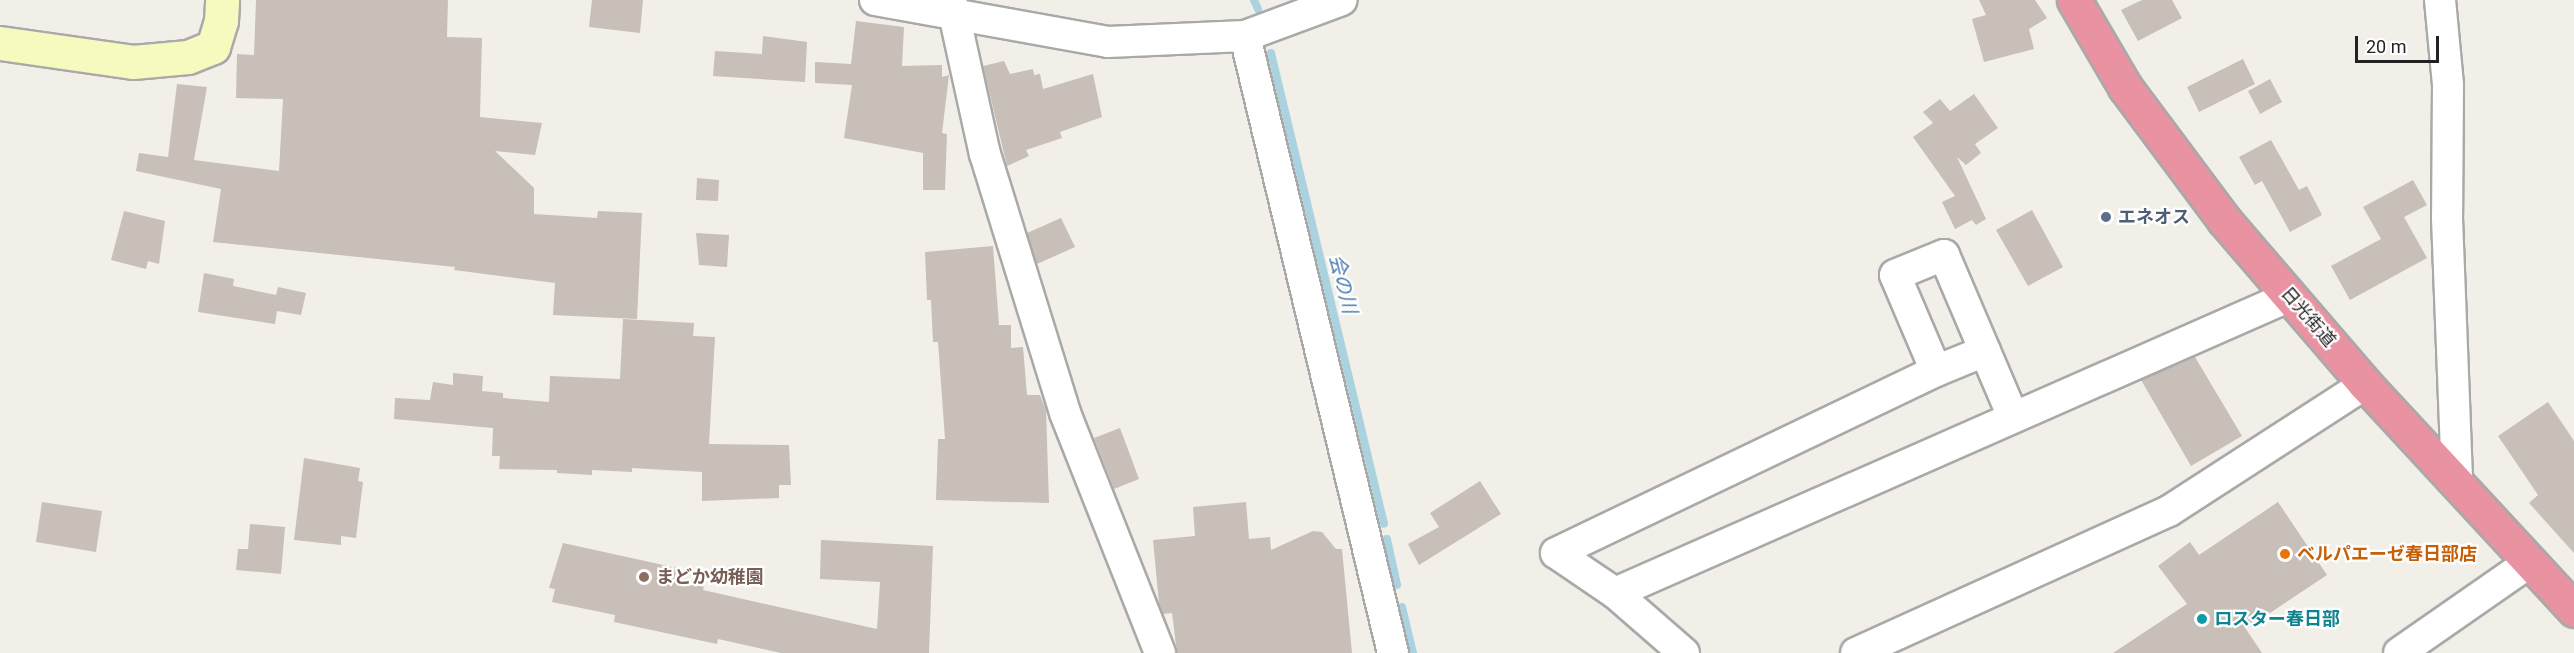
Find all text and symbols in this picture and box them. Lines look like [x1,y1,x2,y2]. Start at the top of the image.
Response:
scale bar [2358,24,2442,62]
text: 20 m [2366,36,2406,57]
place label: エネオス [2118,206,2190,228]
marker: エネオス [2099,210,2113,224]
water label: 会の川 [1324,252,1362,316]
street label: 日光街道 [2276,283,2340,351]
place label: ベルパエーゼ春日部店 [2297,543,2477,565]
marker: ベルパエーゼ春日部店 [2278,547,2292,561]
place label: まどか幼稚園 [656,566,764,588]
marker: まどか幼稚園 [637,570,651,584]
place label: ロスター春日部 [2214,608,2340,630]
marker: ロスター春日部 [2195,612,2209,626]

